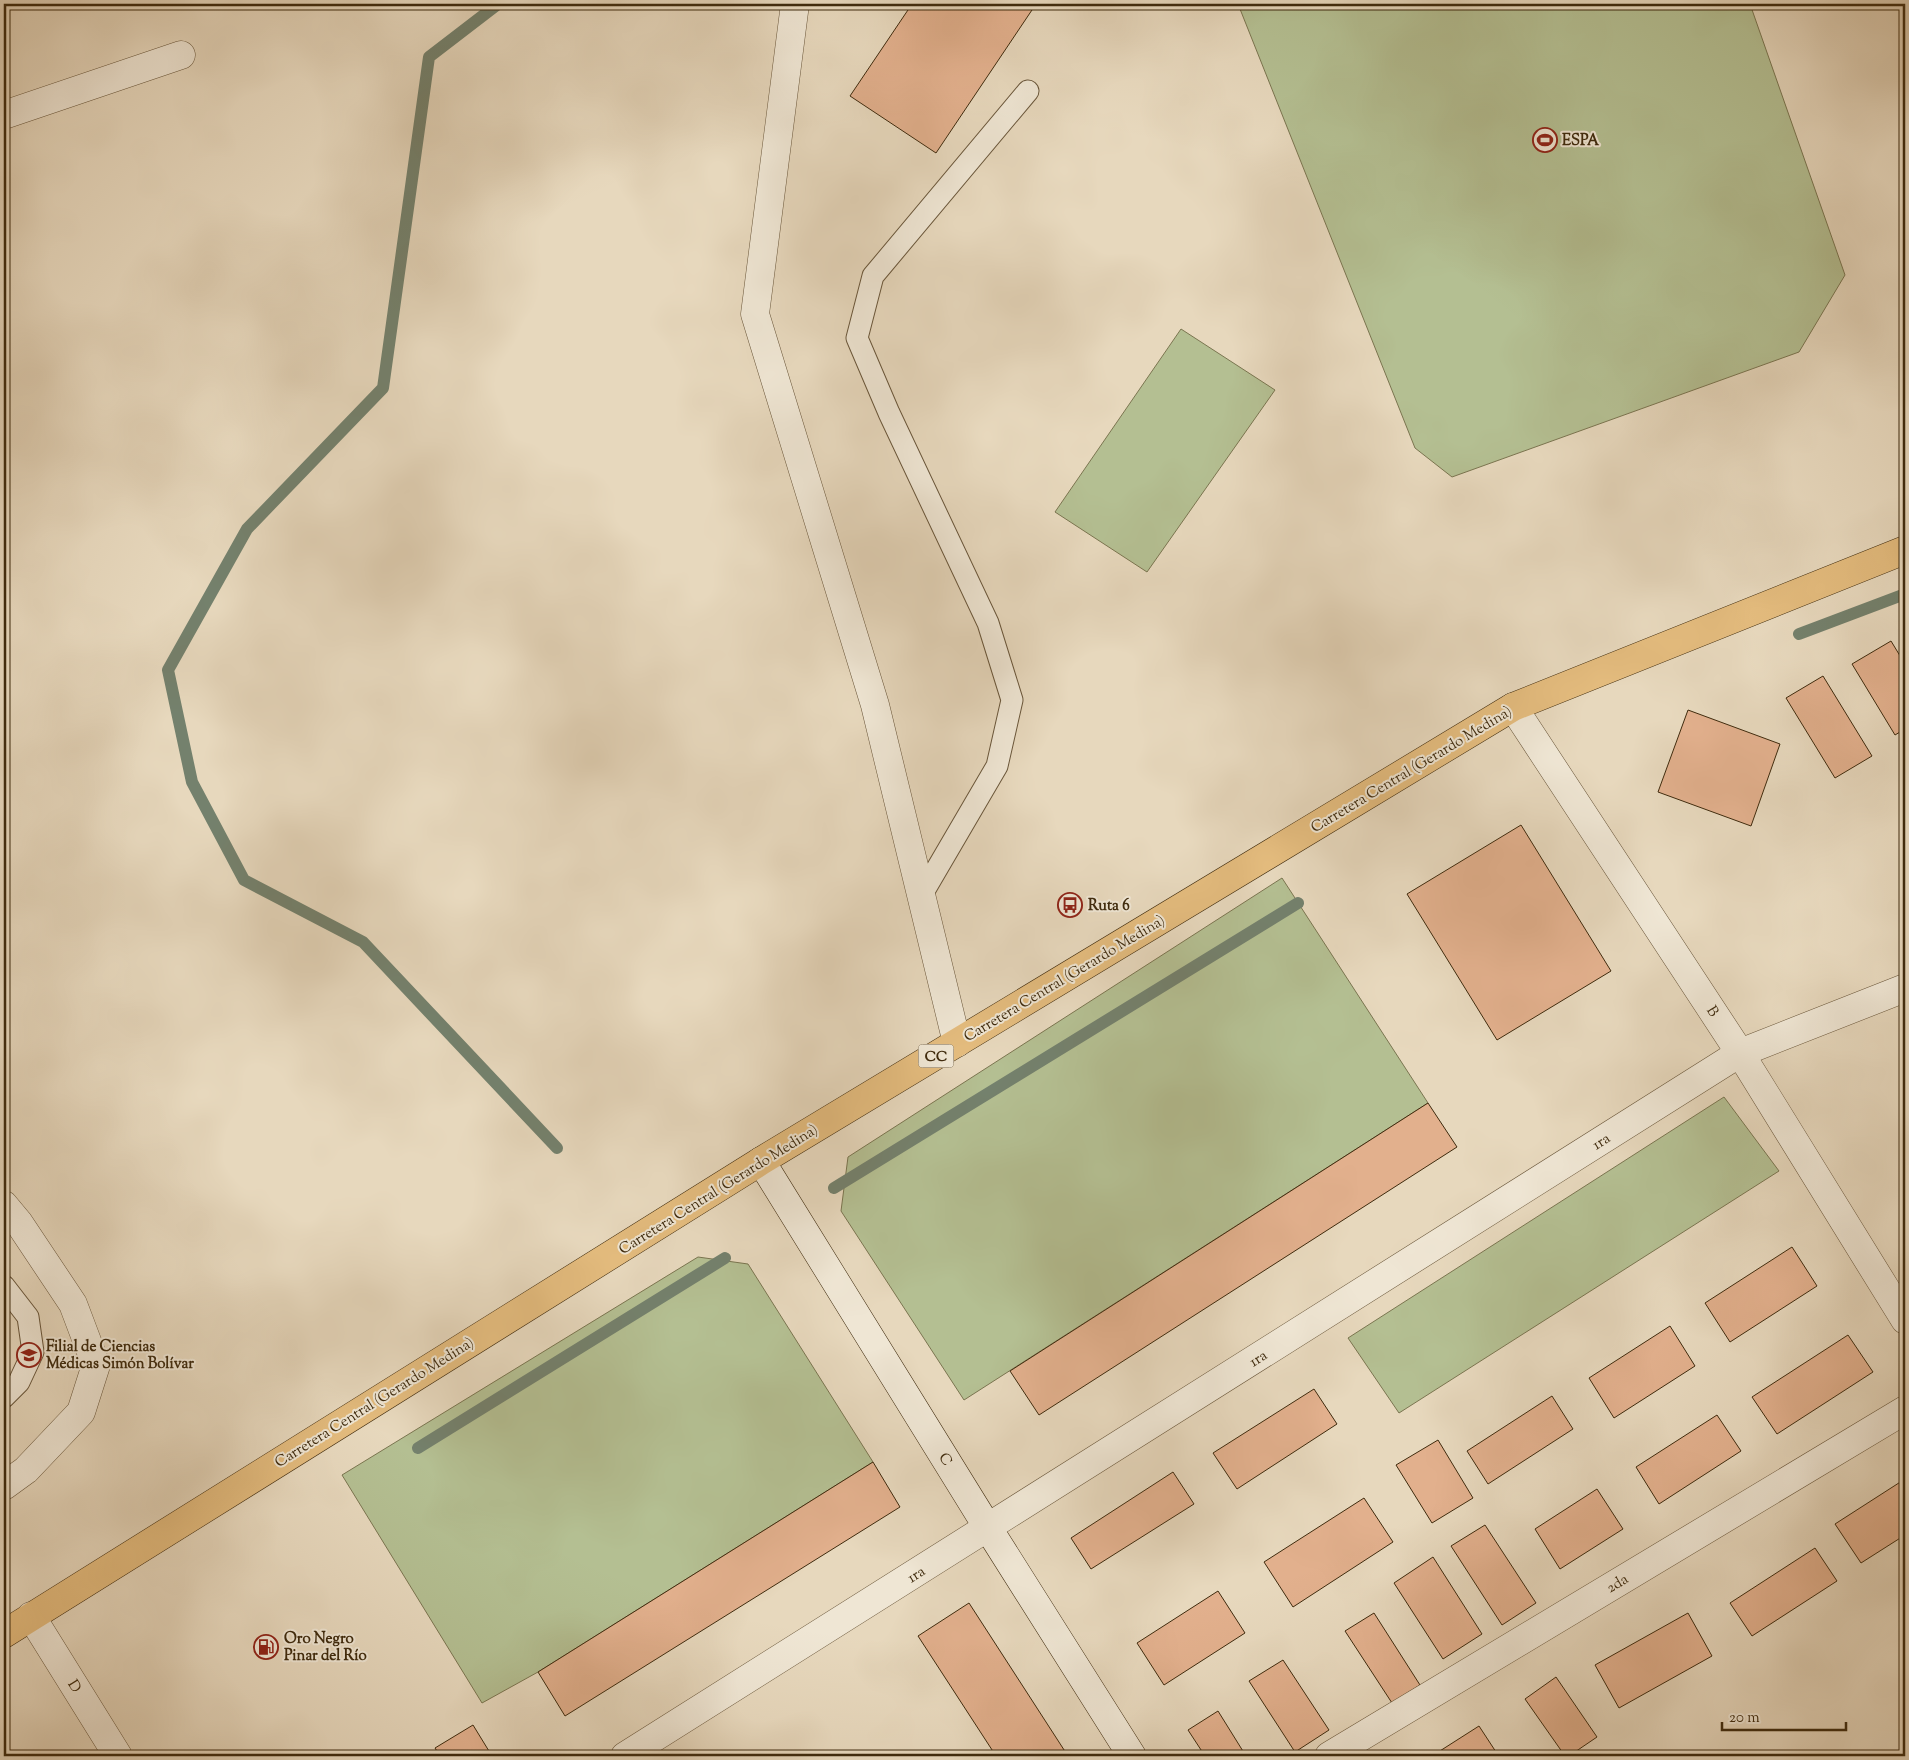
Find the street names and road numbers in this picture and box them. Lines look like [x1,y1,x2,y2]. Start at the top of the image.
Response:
street label: Carretera Central (Gerardo Medina) [1307,702,1516,839]
street label: Carretera Central (Gerardo Medina) [960,911,1169,1048]
street label: B [1700,1002,1723,1022]
road number: CC [918,1044,954,1068]
street label: Carretera Central (Gerardo Medina) [615,1120,822,1260]
street label: 1ra [1589,1129,1615,1156]
street label: Carretera Central (Gerardo Medina) [271,1333,478,1473]
street label: 1ra [1246,1346,1272,1373]
street label: C [933,1449,957,1470]
street label: 1ra [904,1562,930,1589]
street label: 2da [1603,1569,1633,1599]
street label: D [62,1676,86,1697]

